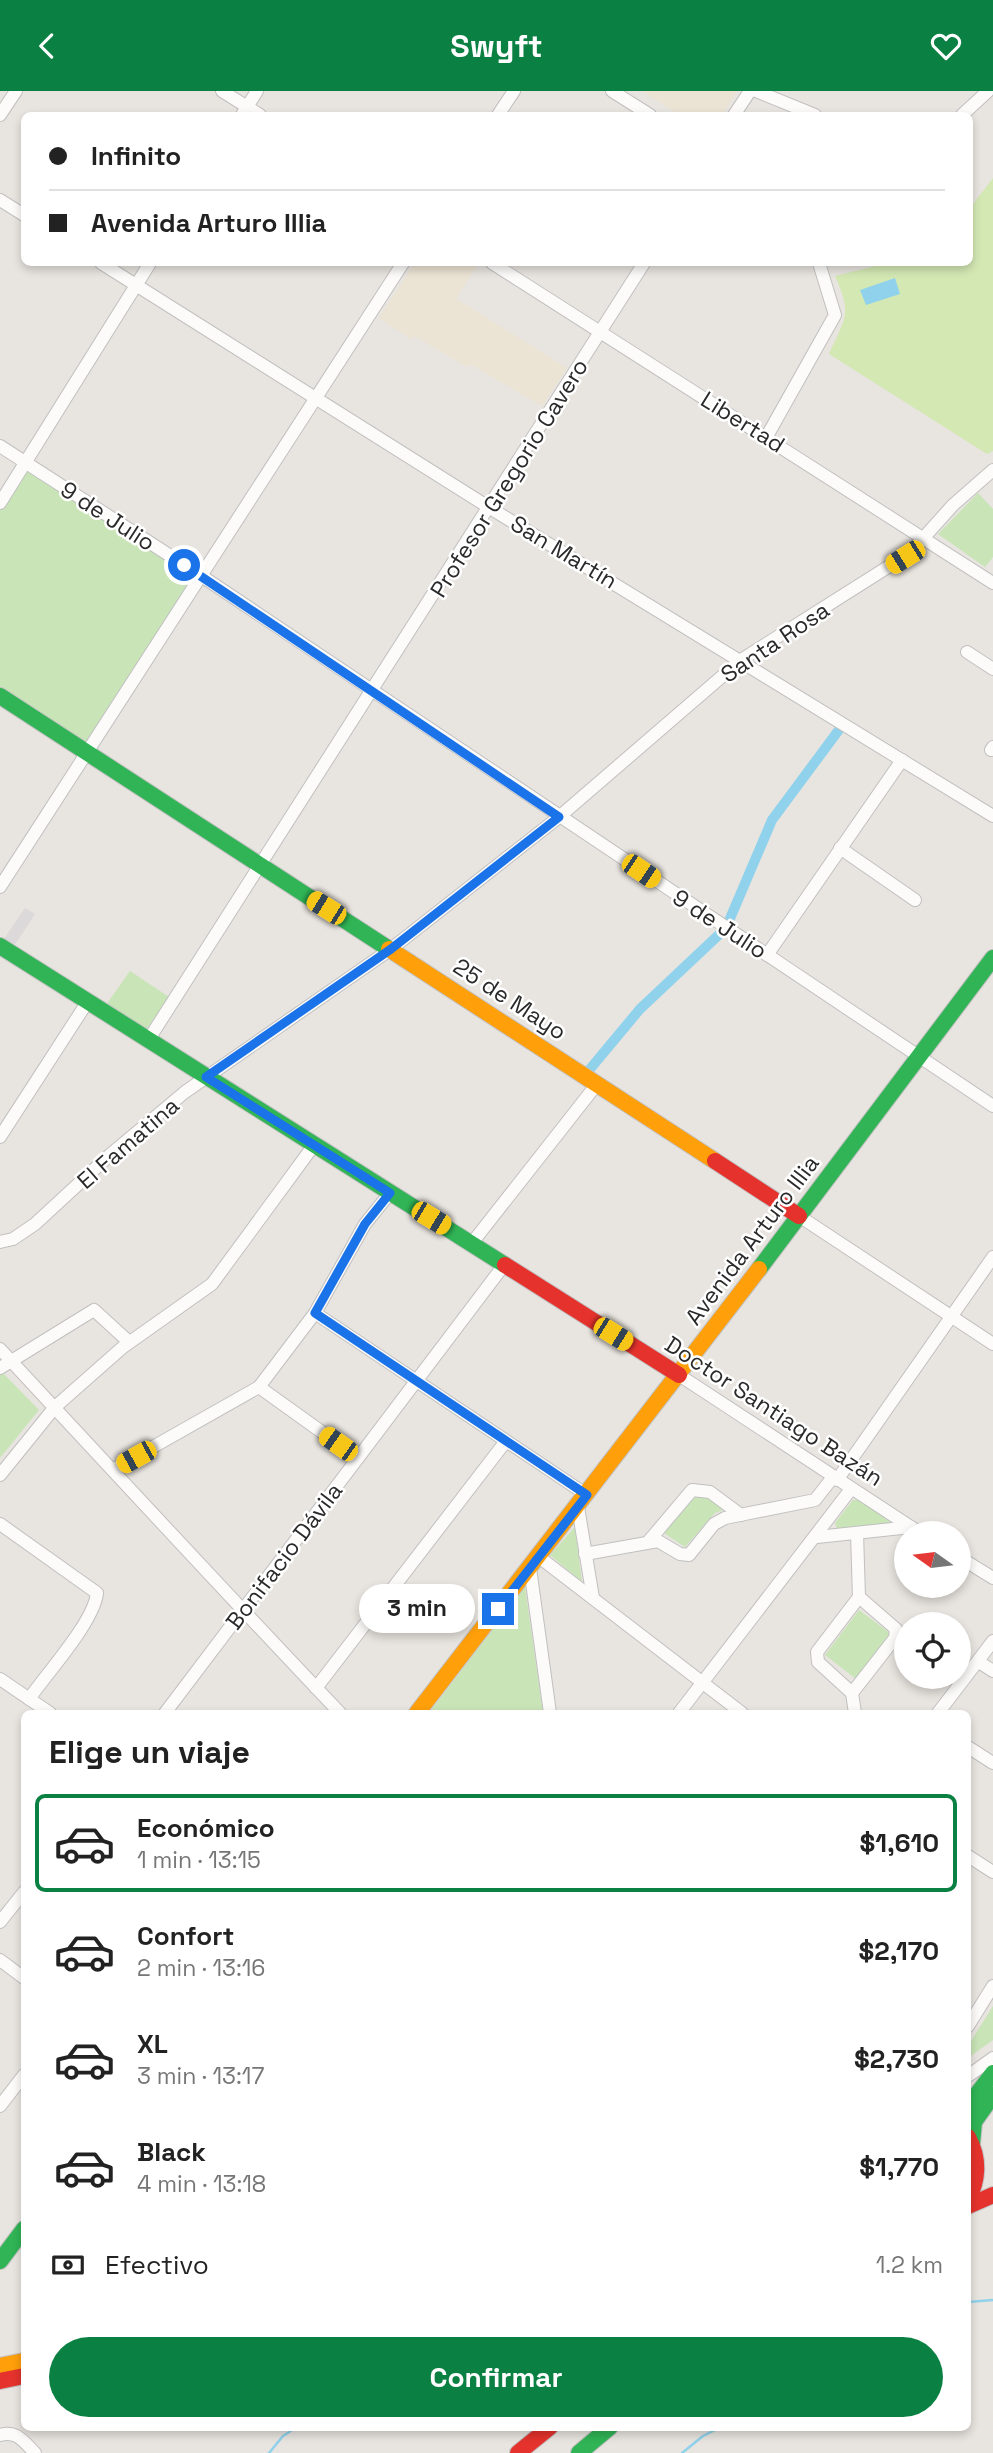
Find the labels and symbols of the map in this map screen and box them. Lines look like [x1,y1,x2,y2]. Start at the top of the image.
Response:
street label: Profesor Gregorio Cavero [423,353,595,603]
street label: Libertad [695,384,791,460]
street label: 9 de Julio [55,474,161,558]
street label: San Martín [505,508,623,596]
car [882,537,929,577]
route start [168,549,200,581]
street label: Santa Rosa [715,595,835,689]
car [618,851,665,891]
street label: 9 de Julio [667,882,773,966]
car [303,888,350,928]
street label: 25 de Mayo [448,951,572,1047]
street label: El Famatina [71,1090,185,1196]
street label: Avenida Arturo Illia [678,1149,826,1331]
car [408,1198,455,1238]
car [590,1314,637,1354]
street label: Doctor Santiago Bazán [659,1329,889,1493]
car [315,1423,362,1465]
car [113,1438,160,1476]
street label: Bonifacio Dávila [219,1477,349,1635]
north arrow [894,1521,971,1598]
callout: 3 min [358,1585,474,1633]
route end [482,1593,514,1625]

